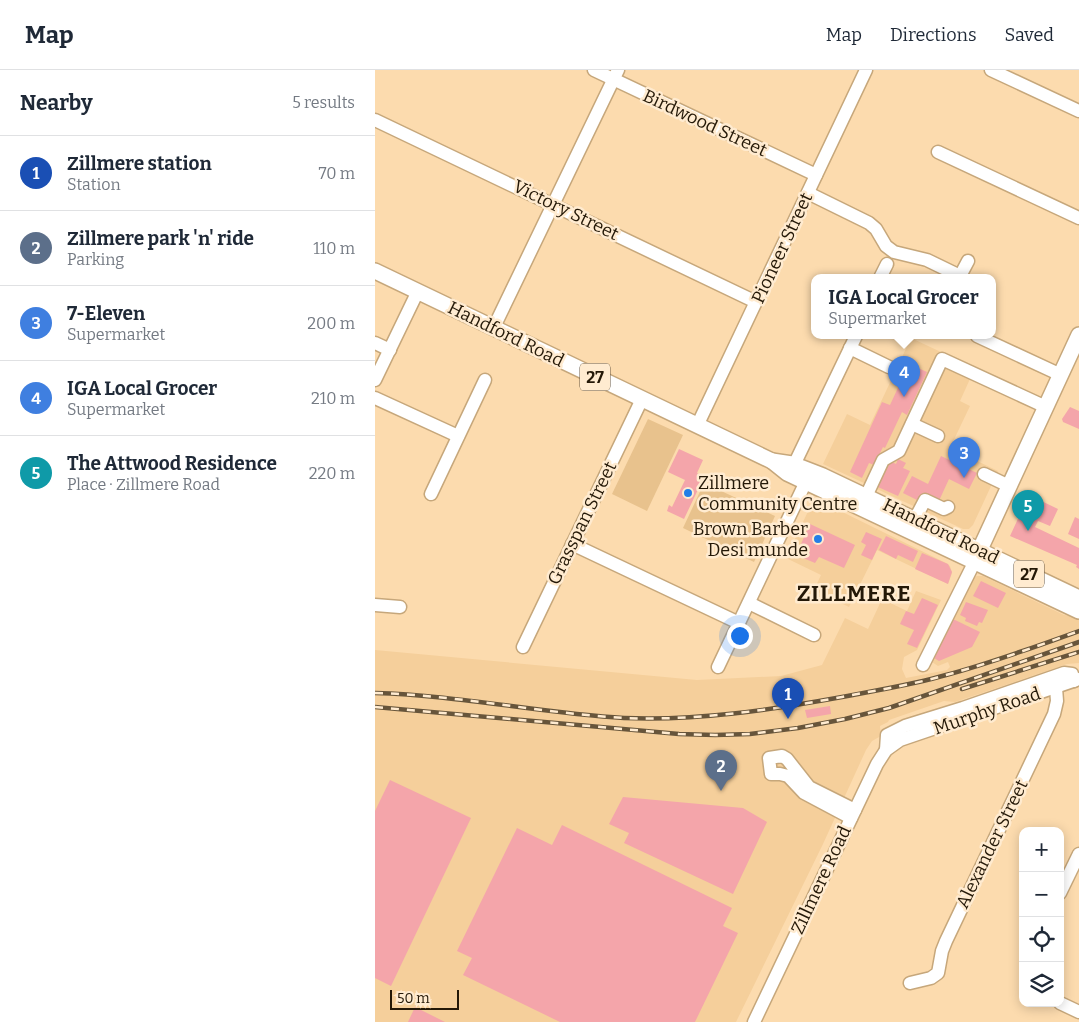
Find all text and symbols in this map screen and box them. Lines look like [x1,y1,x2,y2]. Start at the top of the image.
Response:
text: Map [25,21,74,49]
text: Map [826,24,862,46]
text: Directions [890,24,977,46]
text: Saved [1005,24,1054,46]
street label: Birdwood Street [639,85,771,162]
text: Nearby [20,90,93,116]
text: 5 results [292,93,355,112]
text: Zillmere station [67,152,212,175]
text: 1 [33,164,39,183]
text: 70 m [319,164,355,183]
text: Station [67,175,121,194]
street label: Victory Street [510,175,623,245]
street label: Pioneer Street [747,189,817,307]
text: Zillmere park 'n' ride [67,227,254,250]
text: 2 [31,239,41,258]
text: 110 m [313,239,355,258]
text: Parking [67,250,124,269]
popup [811,274,996,339]
text: IGA Local Grocer [828,286,979,309]
street label: Handford Road [444,296,568,372]
text: 7-Eleven [67,302,145,325]
text: Supermarket [828,309,927,328]
text: 3 [31,314,41,333]
text: 200 m [307,314,355,333]
text: Supermarket [67,325,165,344]
pin: 4 [888,356,920,397]
road number: 27 [580,364,610,390]
text: IGA Local Grocer [67,377,217,400]
text: 4 [31,389,41,408]
text: 210 m [311,389,355,408]
text: Supermarket [67,400,165,419]
pin: 3 [948,437,980,478]
text: The Attwood Residence [67,452,277,475]
street label: Grasspan Street [543,457,621,588]
text: 5 [32,464,40,483]
text: 220 m [309,464,355,483]
place label: Zillmere Community Centre [698,472,857,515]
text: Place · Zillmere Road [67,475,220,494]
marker: Zillmere Community Centre [682,487,694,499]
pin: 5 [1012,490,1044,531]
street label: Handford Road [879,493,1003,569]
place label: Brown Barber Desi munde [693,518,808,561]
marker: Brown Barber Desi munde [812,533,824,545]
road number: 27 [1014,560,1044,588]
district label: ZILLMERE [797,580,911,607]
your location [727,623,753,649]
pin: 1 [772,678,804,719]
street label: Murphy Road [931,682,1044,740]
pin: 2 [705,750,737,791]
street label: Alexander Street [951,776,1033,912]
street label: Zillmere Road [786,822,856,938]
map controls [1019,827,1064,1007]
button: + [1019,827,1064,872]
button: − [1019,872,1064,917]
button: locate [1019,917,1064,962]
button: layers [1019,962,1064,1007]
scale bar [390,987,459,1010]
text: 50 m [397,990,430,1007]

